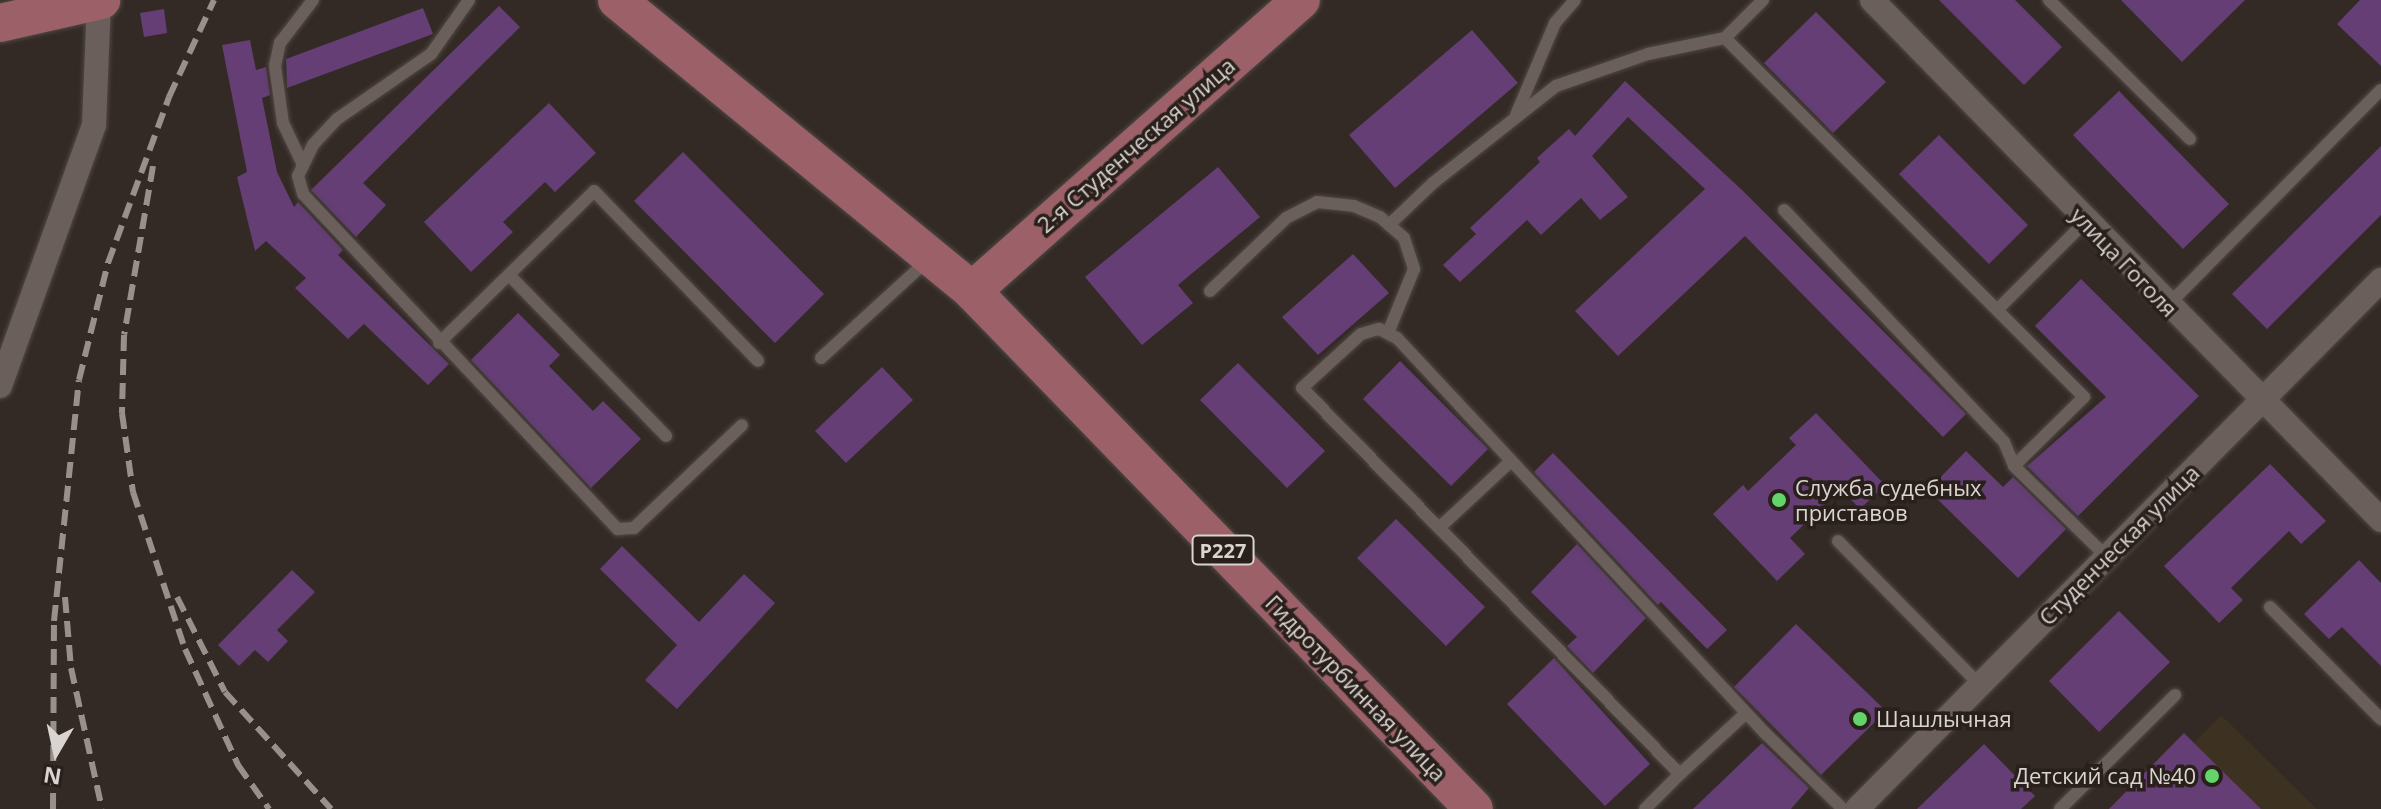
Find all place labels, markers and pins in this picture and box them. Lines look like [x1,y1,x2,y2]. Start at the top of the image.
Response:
place label: Служба судебных приставов [1795,474,1982,526]
marker: Служба судебных приставов [1770,491,1788,509]
place label: Шашлычная [1876,706,2012,732]
marker: Шашлычная [1851,710,1869,728]
place label: Детский сад №40 [2014,763,2196,789]
marker: Детский сад №40 [2203,767,2221,785]

